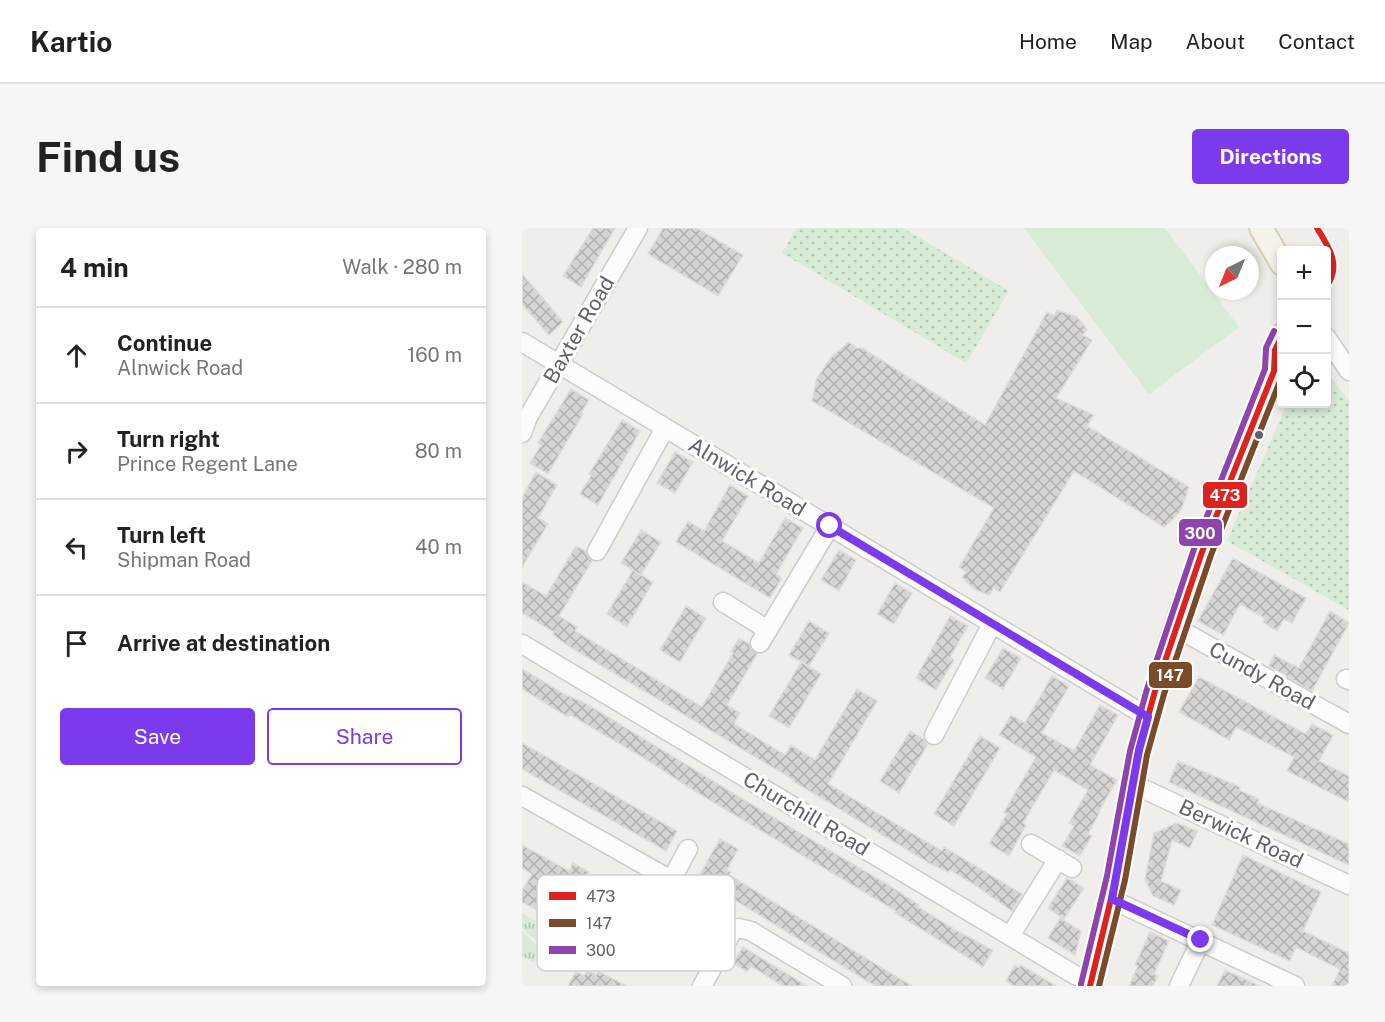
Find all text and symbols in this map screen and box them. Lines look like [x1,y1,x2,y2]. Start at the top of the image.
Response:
text: Kartio [30,25,112,58]
text: Home [1019,29,1077,54]
text: Map [1110,29,1153,54]
text: About [1186,29,1245,54]
text: Contact [1278,29,1355,54]
button: Directions [1192,129,1349,184]
text: Find us [36,132,180,181]
north arrow [1205,246,1259,300]
map controls [1277,246,1331,408]
button: + [1277,246,1331,300]
text: 4 min [60,252,129,283]
text: Walk · 280 m [342,255,462,279]
street label: Baxter Road [538,272,619,388]
button: − [1277,300,1331,354]
text: Continue [117,330,212,356]
icon: ahead [60,339,93,372]
text: 160 m [407,343,462,367]
button: locate [1277,354,1331,408]
text: Alnwick Road [117,356,243,380]
text: Turn right [117,426,220,452]
unlabelled marker [1253,429,1265,441]
street label: Alnwick Road [684,432,810,521]
icon: right [60,435,93,468]
text: 80 m [415,439,462,463]
text: Prince Regent Lane [117,452,298,476]
line badge: 473 [1202,481,1248,509]
text: 473 [1209,486,1241,505]
route start [816,512,842,538]
line badge: 300 [1178,518,1223,547]
text: Turn left [117,522,206,548]
text: 300 [1184,524,1216,543]
icon: left [60,531,93,564]
text: 40 m [415,535,462,559]
text: Shipman Road [117,548,251,572]
icon: arrive [60,627,93,660]
text: Arrive at destination [117,630,330,656]
street label: Cundy Road [1205,636,1320,715]
line badge: 147 [1148,661,1193,689]
text: 147 [1156,666,1184,685]
button: Save [60,708,255,765]
button: Share [267,708,462,765]
street label: Churchill Road [739,766,874,861]
street label: Berwick Road [1175,794,1307,873]
legend [537,875,735,971]
text: 473 [586,887,615,906]
text: 147 [586,914,612,933]
route end [1187,926,1213,952]
text: 300 [586,941,616,960]

